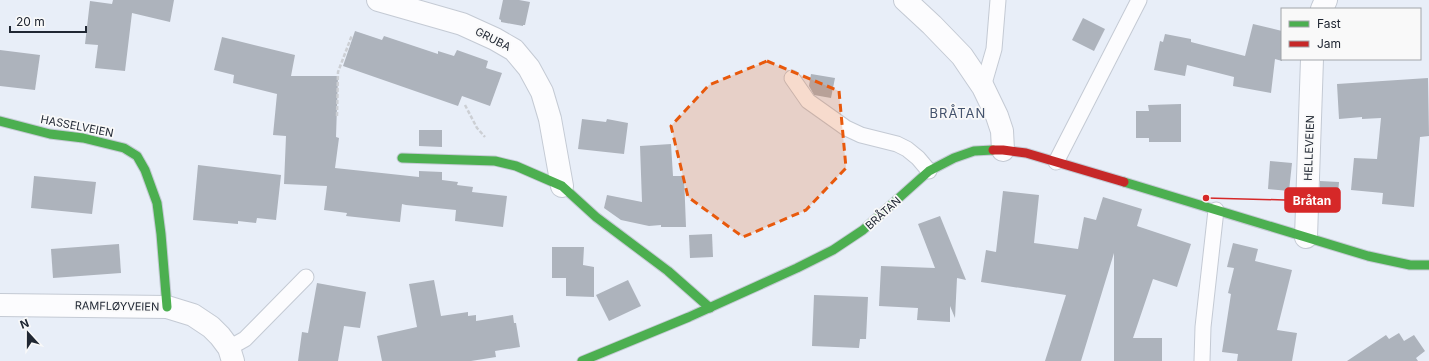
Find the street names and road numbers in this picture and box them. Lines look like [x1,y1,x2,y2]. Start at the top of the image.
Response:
street label: GRUBA [473,24,514,54]
street label: HASSELVEIEN [39,112,115,140]
street label: HELLEVEIEN [1301,115,1317,181]
street label: BRÅTAN [862,193,904,233]
street label: RAMFLØYVEIEN [75,298,159,314]

